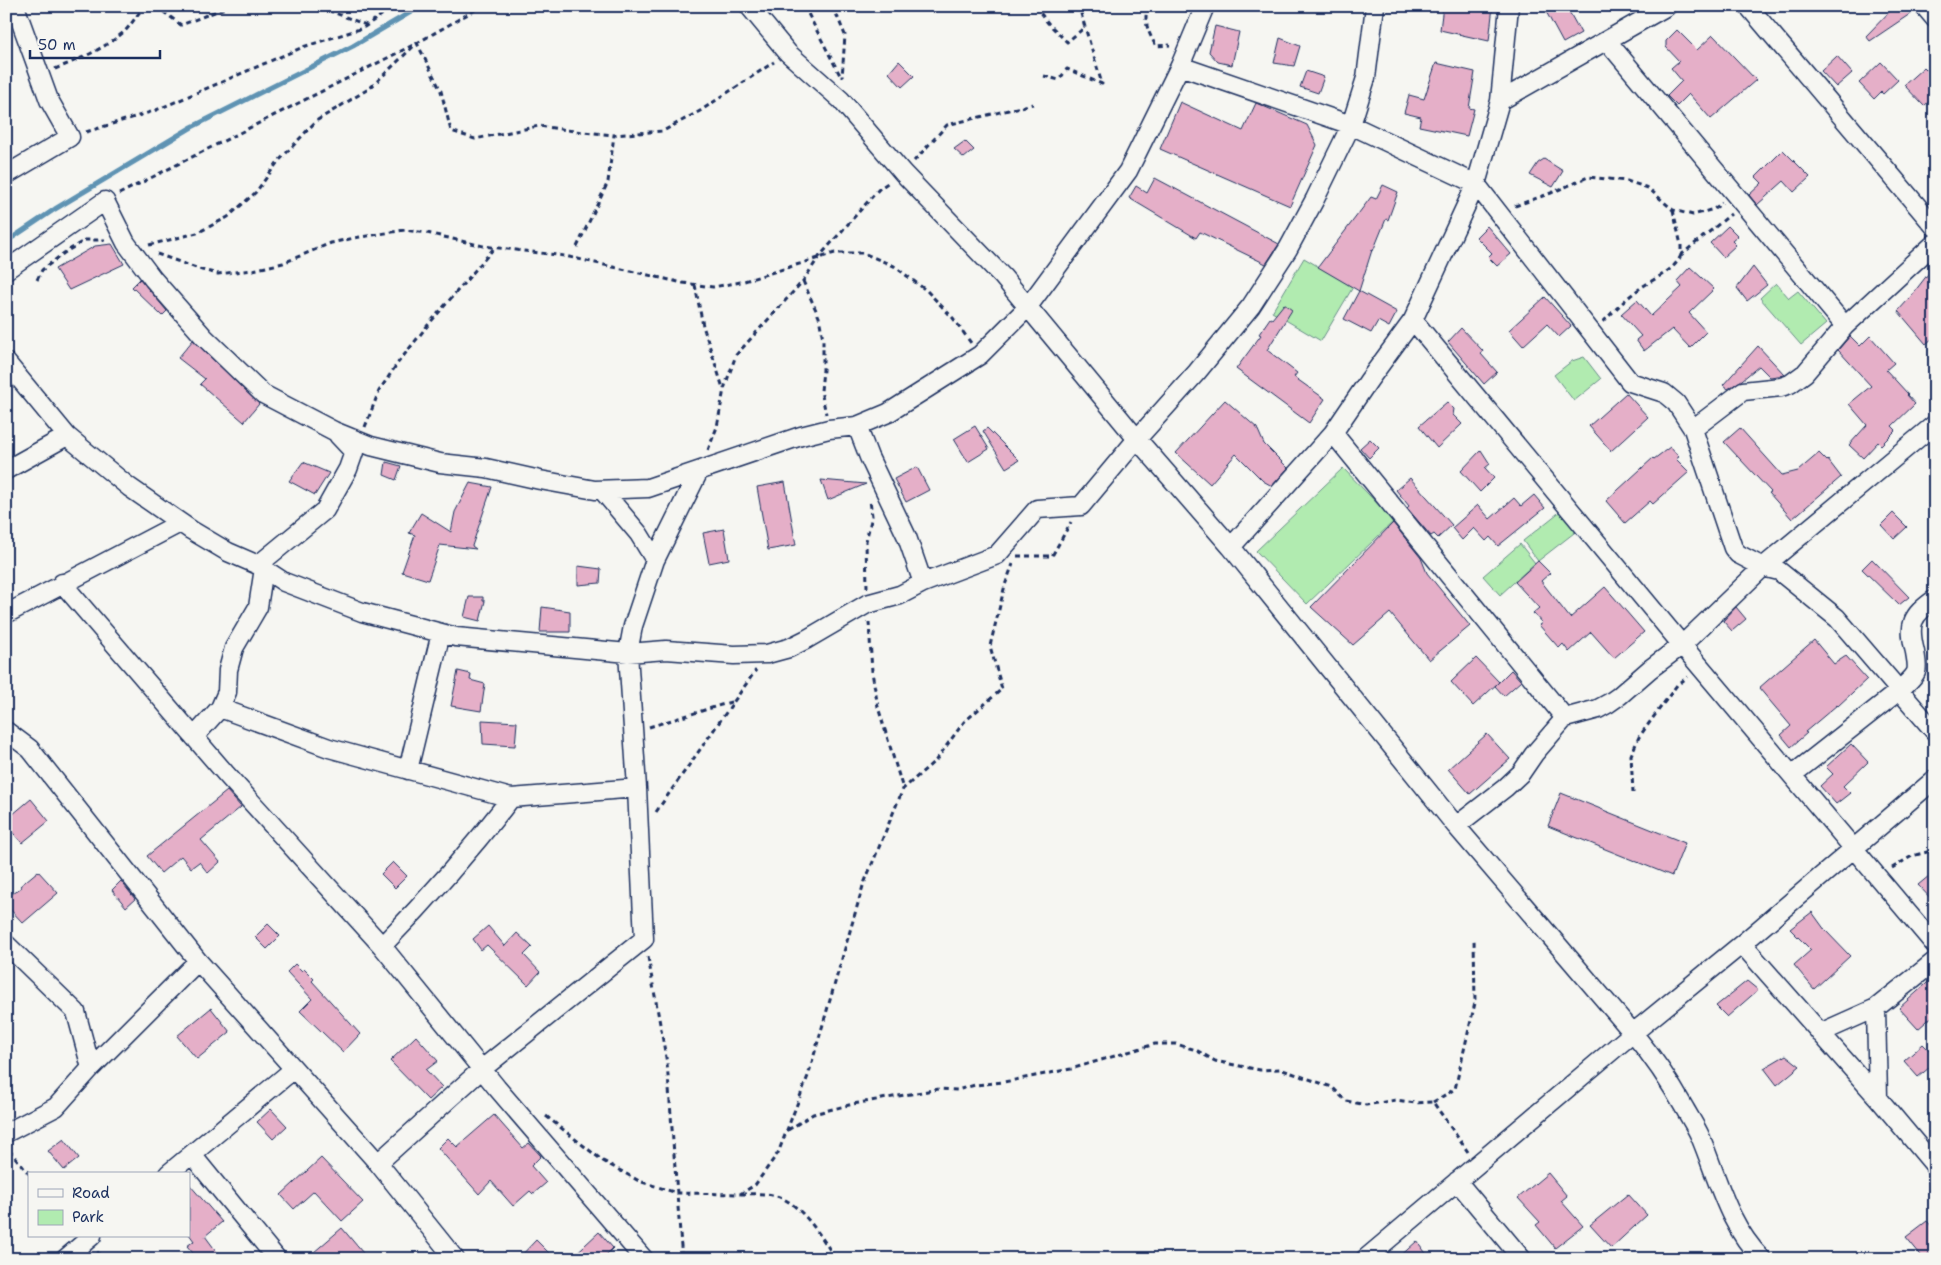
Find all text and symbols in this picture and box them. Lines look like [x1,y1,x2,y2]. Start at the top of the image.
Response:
scale bar [30,28,160,60]
text: 50 m [38,35,76,55]
legend [28,1172,190,1238]
text: Road [72,1183,110,1203]
text: Park [72,1207,104,1227]

